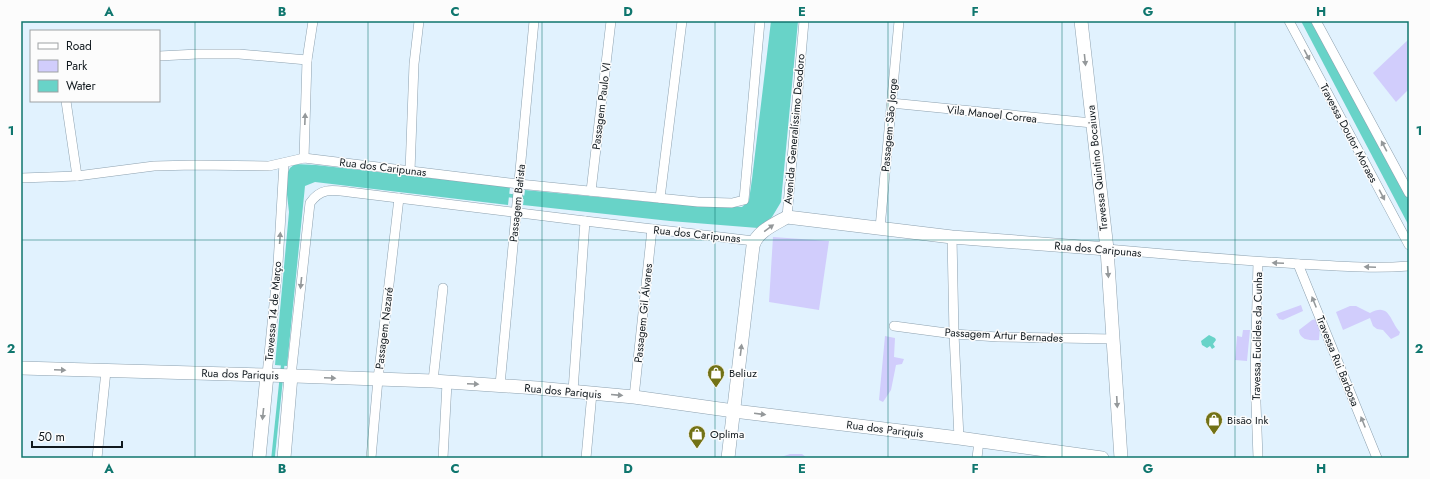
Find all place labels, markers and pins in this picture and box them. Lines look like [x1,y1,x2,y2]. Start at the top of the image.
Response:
shop icon: Beliuz [706,363,726,388]
place label: Beliuz [729,365,757,381]
shop icon: Bisão Ink [1204,410,1224,435]
place label: Bisão Ink [1227,412,1269,428]
shop icon: Oplima [687,424,707,449]
place label: Oplima [710,426,744,442]

